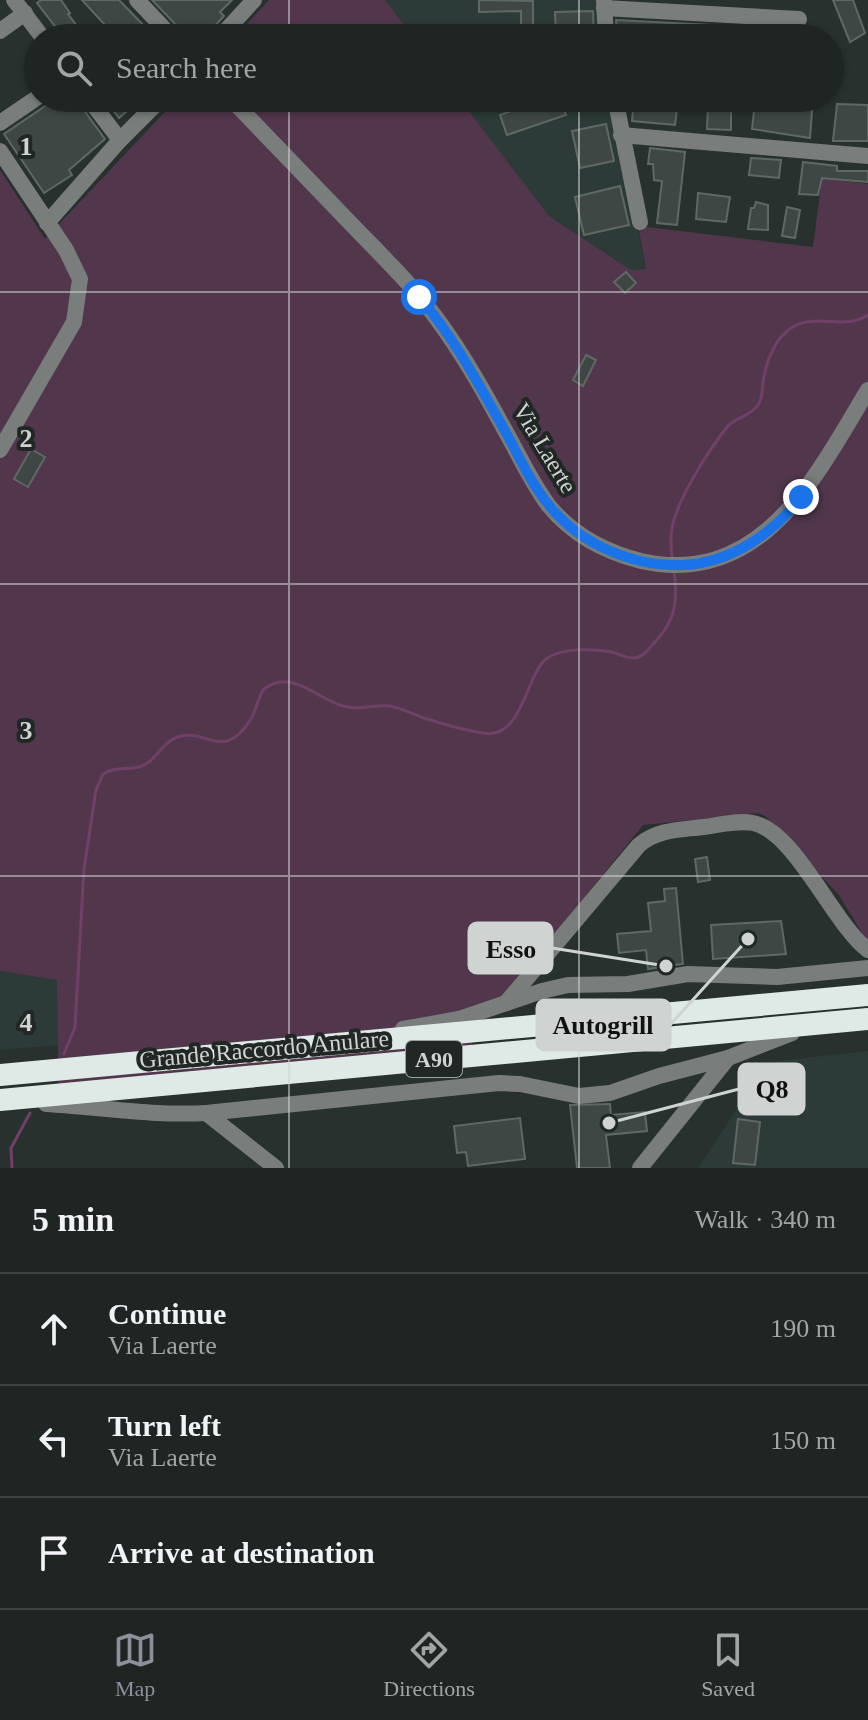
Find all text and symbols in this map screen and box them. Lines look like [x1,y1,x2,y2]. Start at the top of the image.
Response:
search box [24,24,844,112]
icon: search [52,46,96,90]
text: Search here [116,51,257,84]
text: 1 [20,132,33,161]
route start [401,279,437,315]
street label: Via Laerte [508,398,582,498]
text: 2 [20,424,33,453]
route end [783,479,819,515]
text: 3 [20,716,33,745]
callout: Esso [469,923,552,973]
text: Esso [486,935,536,964]
callout: Autogrill [537,1000,670,1050]
text: 4 [20,1008,33,1037]
text: Autogrill [552,1011,654,1040]
street label: Grande Raccordo Anulare [138,1025,390,1073]
road number: A90 [406,1041,462,1077]
callout: Q8 [739,1064,804,1114]
text: Q8 [755,1075,789,1104]
text: 5 min [32,1201,114,1238]
text: Walk · 340 m [694,1205,836,1234]
text: Continue [108,1297,226,1330]
icon: ahead [32,1307,76,1351]
text: 190 m [770,1314,836,1343]
text: Via Laerte [108,1331,217,1360]
text: Turn left [108,1409,221,1442]
icon: left [32,1419,76,1463]
text: 150 m [770,1426,836,1455]
text: Via Laerte [108,1443,217,1472]
icon: arrive [32,1531,76,1575]
text: Arrive at destination [108,1536,375,1569]
tab: Map [113,1628,157,1702]
tab: Directions [383,1628,475,1702]
tab: Saved [701,1628,755,1702]

